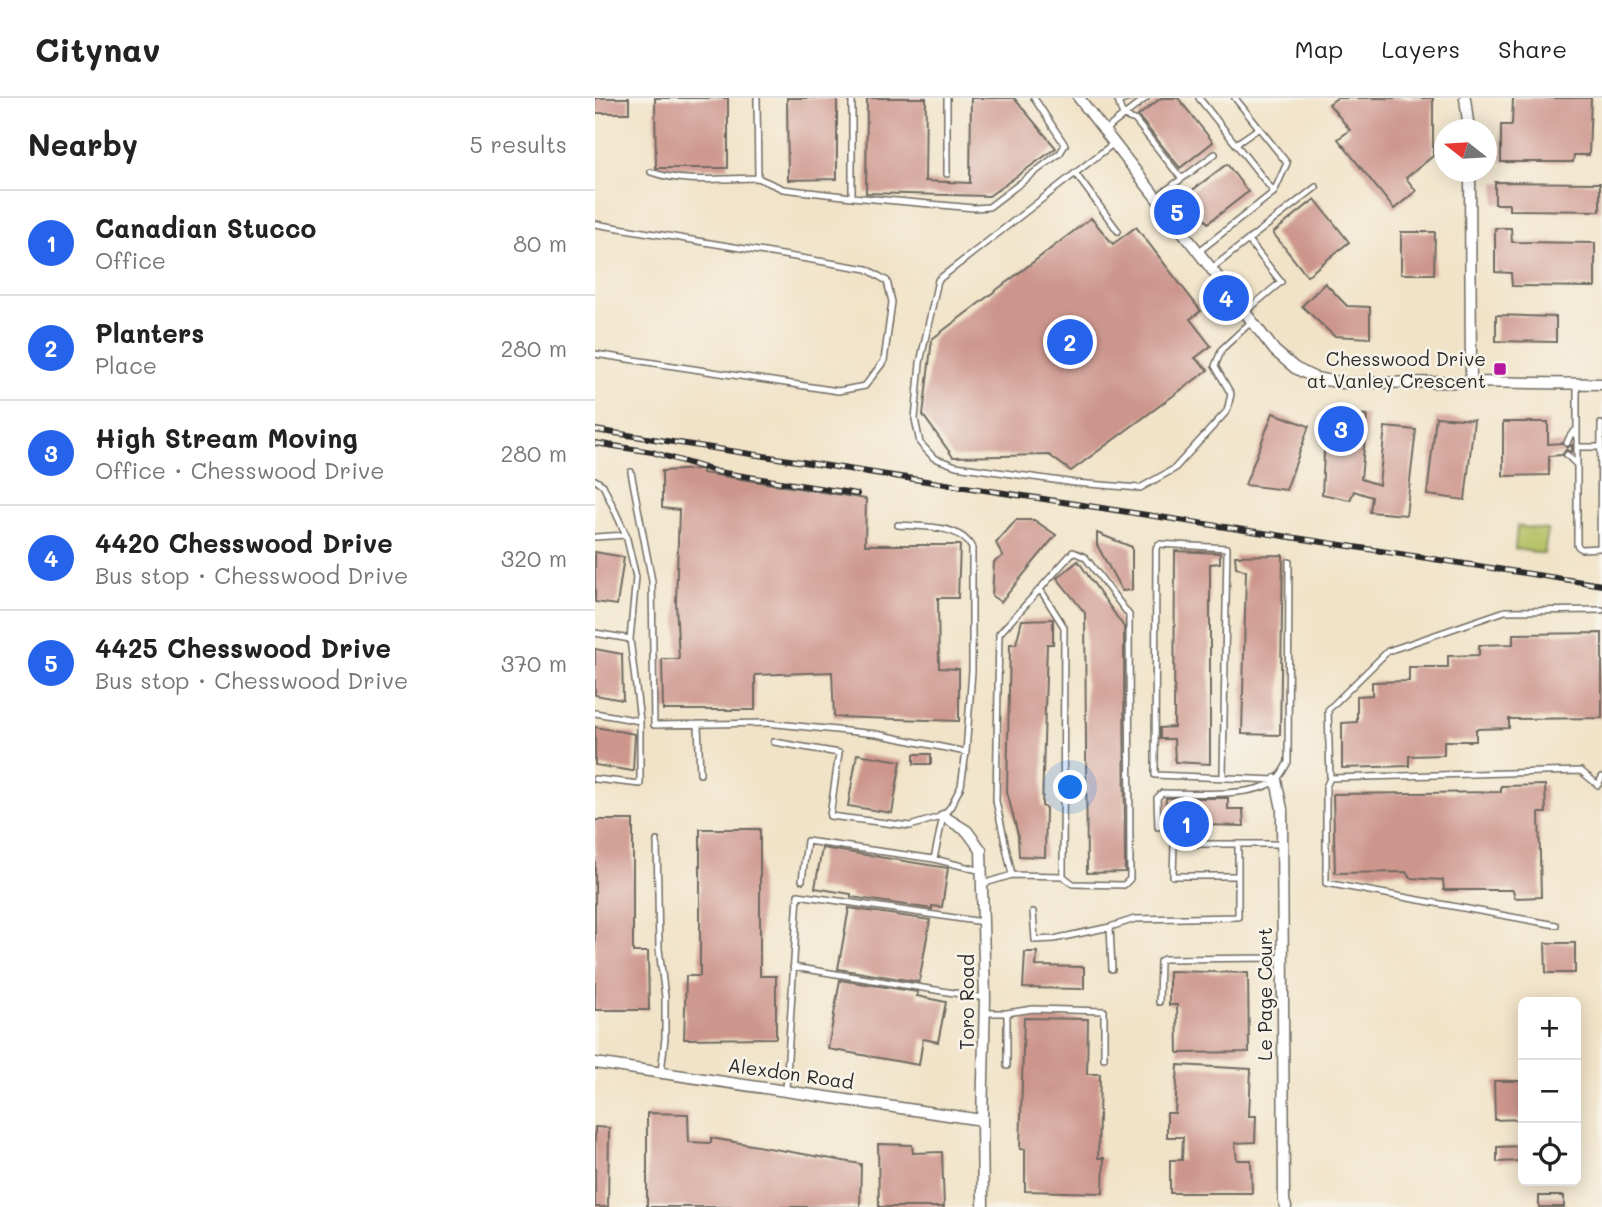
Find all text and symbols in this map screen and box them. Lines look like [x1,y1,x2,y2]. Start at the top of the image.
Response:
text: Citynav [35,27,160,70]
text: Map [1295,33,1343,64]
text: Layers [1381,33,1460,64]
text: Share [1498,33,1567,64]
north arrow [1434,119,1497,182]
text: Nearby [28,124,138,164]
text: 5 results [470,129,567,159]
pin: 5 [1154,186,1200,238]
text: Canadian Stucco [95,211,316,245]
text: 1 [46,228,56,258]
text: 80 m [513,228,567,258]
text: Office [95,245,166,275]
pin: 4 [1203,272,1249,324]
text: Planters [95,316,204,350]
pin: 2 [1047,316,1093,368]
text: 2 [45,333,57,363]
text: 280 m [500,333,567,363]
place label: Chesswood Drive at Vanley Crescent [1307,346,1486,393]
text: Place [95,350,157,380]
marker: Chesswood Drive at Vanley Crescent [1492,361,1508,377]
pin: 3 [1318,403,1364,455]
text: High Stream Moving [95,421,358,455]
text: 3 [44,438,58,468]
text: 280 m [500,438,567,468]
text: Office · Chesswood Drive [95,455,385,485]
text: 4420 Chesswood Drive [95,526,393,560]
text: 4 [44,543,58,573]
text: 320 m [501,543,567,573]
text: Bus stop · Chesswood Drive [95,560,408,590]
text: 4425 Chesswood Drive [95,631,391,665]
text: 5 [44,648,58,678]
text: 370 m [501,648,567,678]
text: Bus stop · Chesswood Drive [95,665,408,695]
your location [1053,770,1087,804]
pin: 1 [1163,798,1209,850]
street label: Le Page Court [1252,927,1277,1061]
street label: Toro Road [954,954,979,1050]
map controls [1518,997,1581,1186]
button: + [1518,997,1581,1060]
street label: Alexdon Road [727,1052,855,1094]
button: − [1518,1060,1581,1123]
button: locate [1518,1123,1581,1186]

